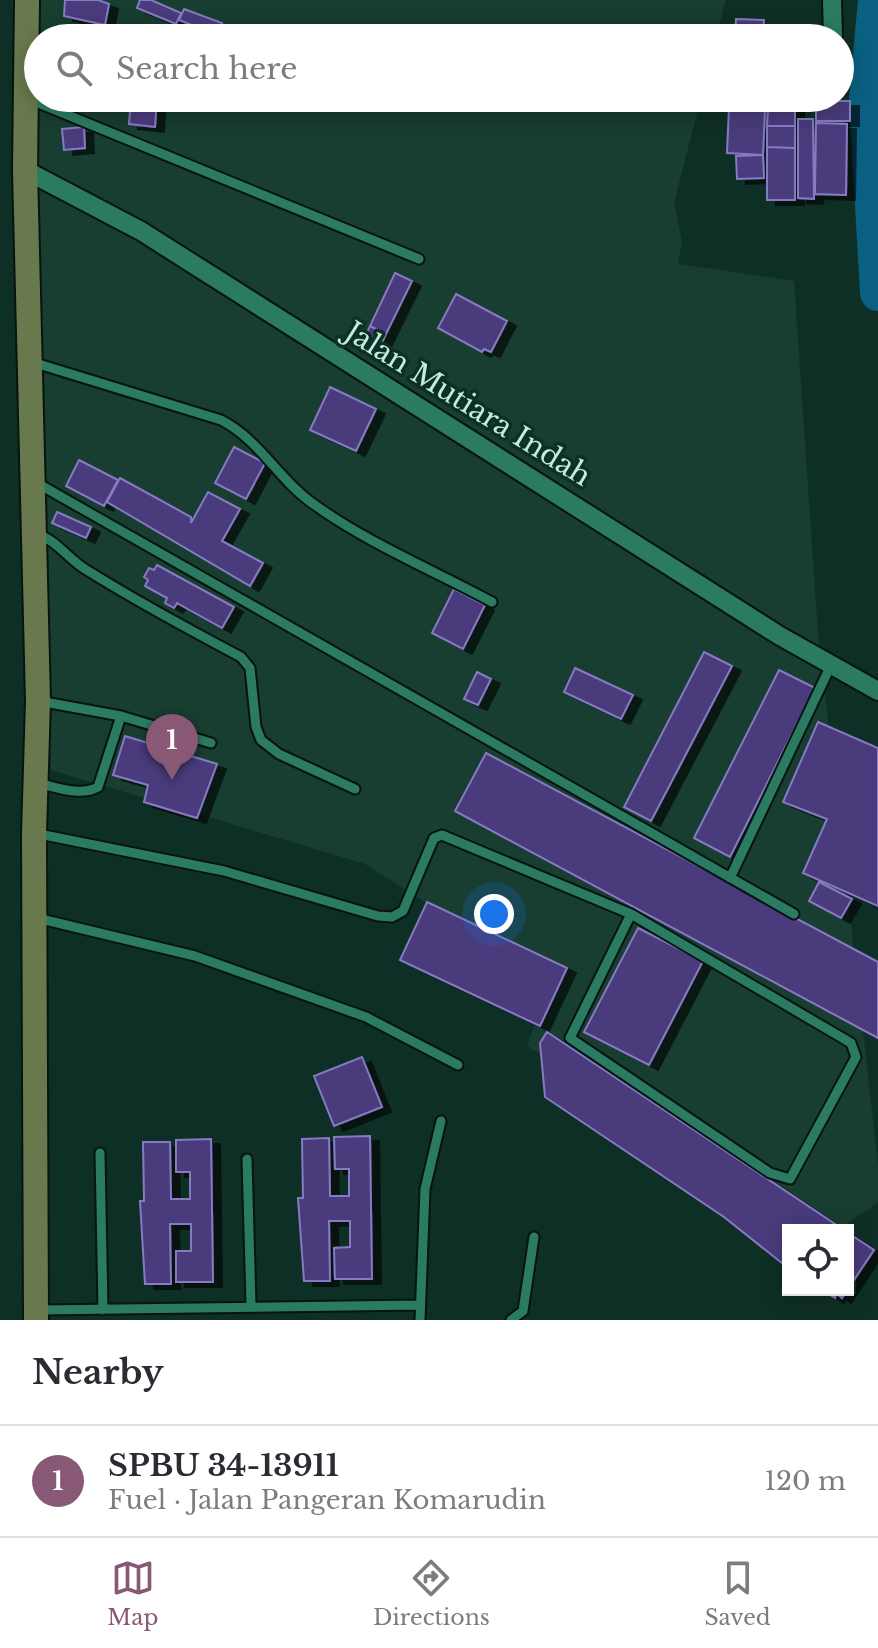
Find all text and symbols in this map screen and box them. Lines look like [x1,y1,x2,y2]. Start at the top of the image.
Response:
search box [24,24,854,112]
icon: search [52,46,96,90]
text: Search here [116,50,297,87]
street label: Jalan Mutiara Indah [335,312,597,494]
pin: 1 [146,714,198,780]
your location [474,894,514,934]
map controls [782,1224,854,1296]
button: locate [782,1224,854,1296]
text: Nearby [32,1351,164,1393]
text: SPBU 34-13911 [108,1447,339,1484]
text: 1 [52,1465,64,1497]
text: 120 m [764,1465,846,1497]
text: Fuel · Jalan Pangeran Komarudin [108,1484,546,1516]
tab: Map [107,1556,158,1631]
tab: Directions [373,1556,490,1631]
tab: Saved [704,1556,771,1631]

